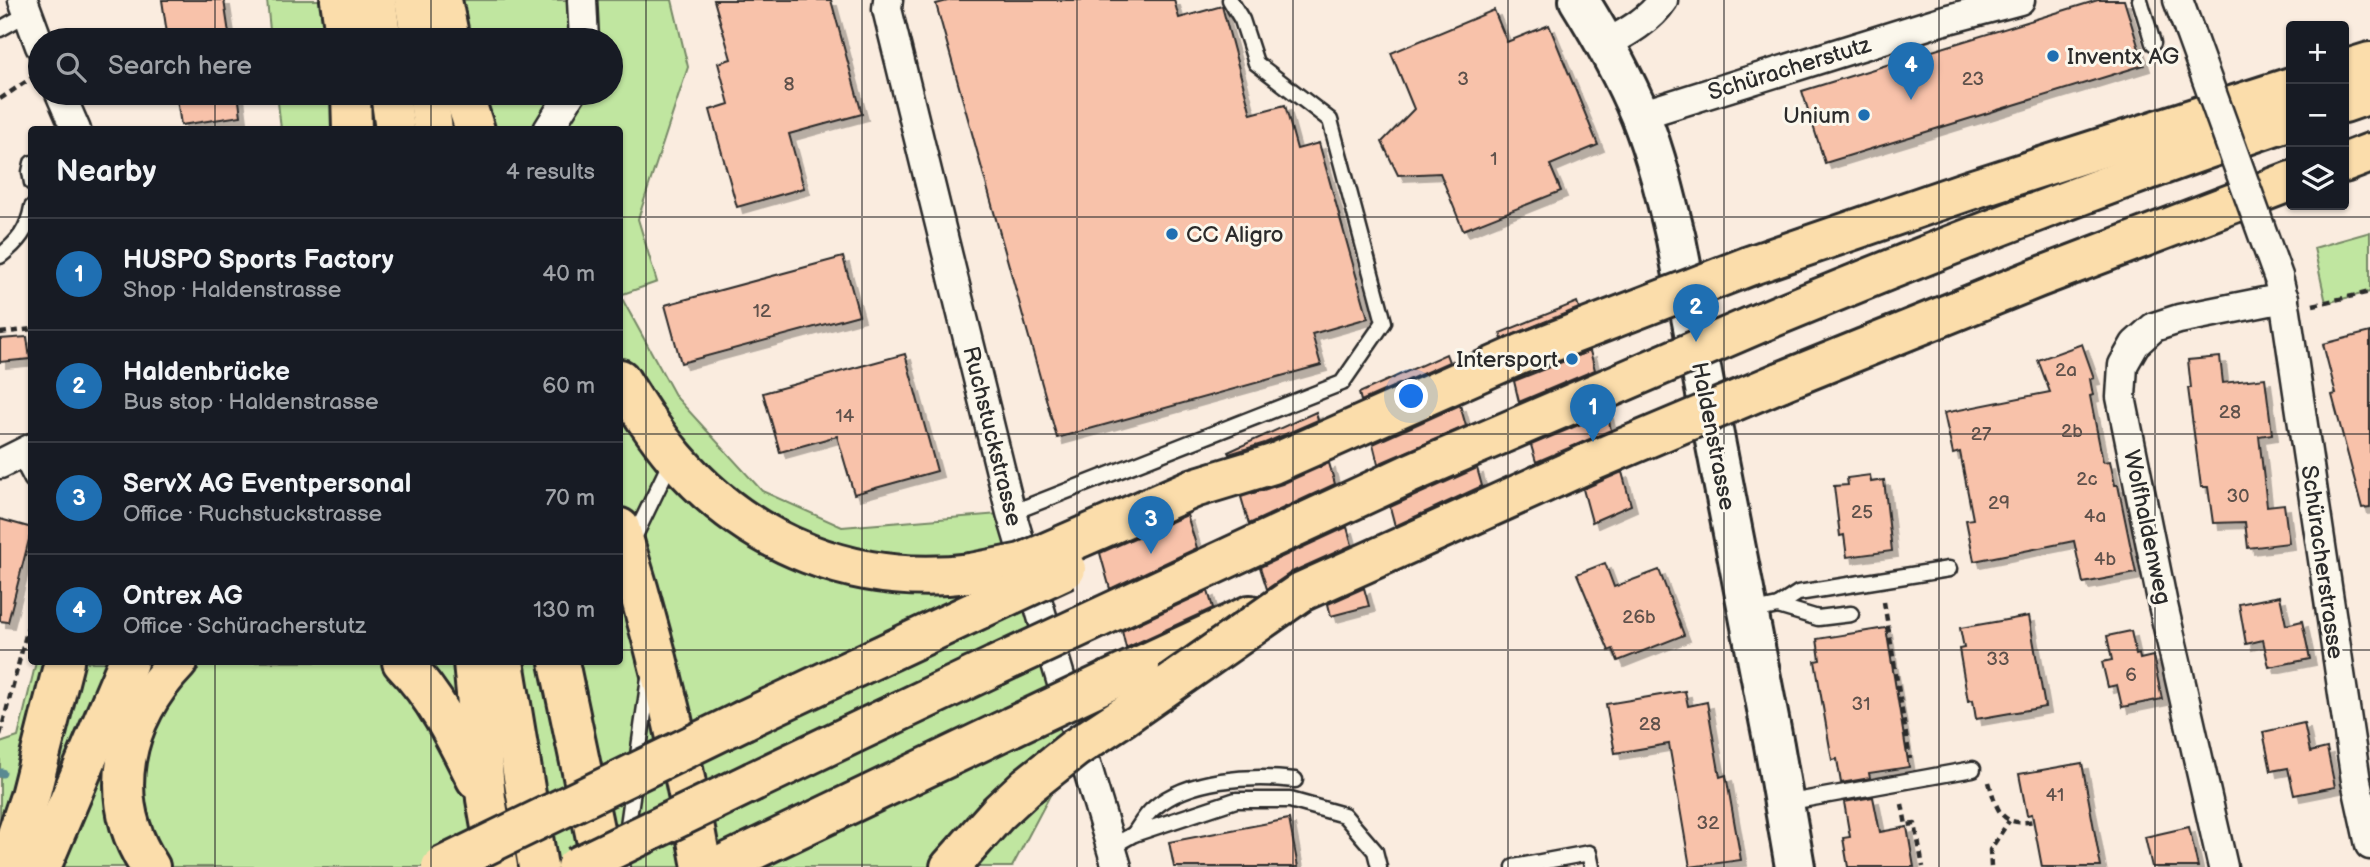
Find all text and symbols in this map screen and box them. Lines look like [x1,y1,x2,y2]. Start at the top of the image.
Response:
map controls [2286,21,2349,210]
button: + [2286,21,2349,84]
search box [28,28,623,105]
street label: Schüracherstutz [1705,31,1875,107]
pin: 4 [1888,42,1934,100]
place label: Inventx AG [2067,43,2179,71]
icon: search [52,48,90,86]
marker: Inventx AG [2045,48,2061,64]
text: Search here [108,51,252,82]
house number: 3 [1457,68,1469,91]
house number: 23 [1962,68,1984,91]
house number: 8 [783,73,795,96]
button: − [2286,84,2349,147]
place label: Unium [1783,102,1850,130]
marker: Unium [1856,107,1872,123]
button: layers [2286,147,2349,210]
house number: 1 [1490,148,1498,171]
text: Nearby [56,154,156,190]
text: 4 results [506,158,595,186]
place label: CC Aligro [1186,221,1284,249]
marker: CC Aligro [1164,226,1180,242]
text: HUSPO Sports Factory [123,245,394,276]
text: 1 [74,260,84,288]
text: 40 m [542,260,595,288]
text: Shop · Haldenstrasse [123,276,341,304]
pin: 2 [1673,284,1719,342]
house number: 12 [753,300,772,323]
street label: Ruchstuckstrasse [956,343,1028,529]
place label: Intersport [1456,346,1558,374]
marker: Intersport [1564,351,1580,367]
text: Haldenbrücke [123,357,290,388]
house number: 2a [2055,359,2077,382]
street label: Haldenstrasse [1685,360,1741,513]
text: 2 [72,372,86,400]
text: 60 m [542,372,595,400]
your location [1394,379,1428,413]
pin: 1 [1570,384,1616,442]
text: Bus stop · Haldenstrasse [123,388,379,416]
house number: 28 [2219,401,2241,424]
house number: 14 [836,405,855,428]
house number: 2b [2061,420,2083,443]
house number: 27 [1971,423,1992,446]
street label: Wolfhaldenweg [2117,447,2177,607]
street label: Schüracherstrasse [2295,464,2349,661]
house number: 2c [2076,468,2098,491]
text: ServX AG Eventpersonal [123,469,411,500]
text: 3 [72,484,86,512]
text: 70 m [545,484,595,512]
house number: 30 [2227,485,2249,508]
house number: 29 [1988,492,2010,515]
pin: 3 [1128,496,1174,554]
text: Office · Ruchstuckstrasse [123,500,382,528]
house number: 25 [1851,501,1873,524]
house number: 4a [2084,505,2106,528]
house number: 4b [2094,548,2116,571]
text: Ontrex AG [123,581,243,612]
text: 4 [72,596,86,624]
text: 130 m [533,596,595,624]
house number: 26b [1622,606,1656,629]
text: Office · Schüracherstutz [123,612,366,640]
house number: 33 [1986,648,2010,671]
house number: 6 [2125,664,2137,687]
house number: 31 [1851,693,1871,716]
house number: 28 [1639,713,1661,736]
house number: 41 [2046,784,2064,807]
house number: 32 [1697,812,1720,835]

